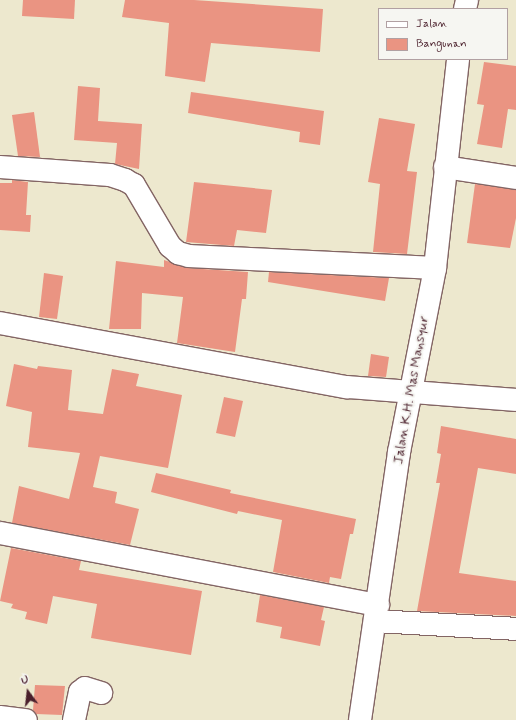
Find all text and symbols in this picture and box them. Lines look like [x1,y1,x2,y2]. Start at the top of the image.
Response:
legend [378,8,508,60]
text: Jalan [416,16,447,32]
text: Bangunan [416,36,467,52]
street label: Jalan K.H. Mas Mansyur [390,315,432,465]
north arrow [8,672,48,712]
text: U [20,673,30,688]

